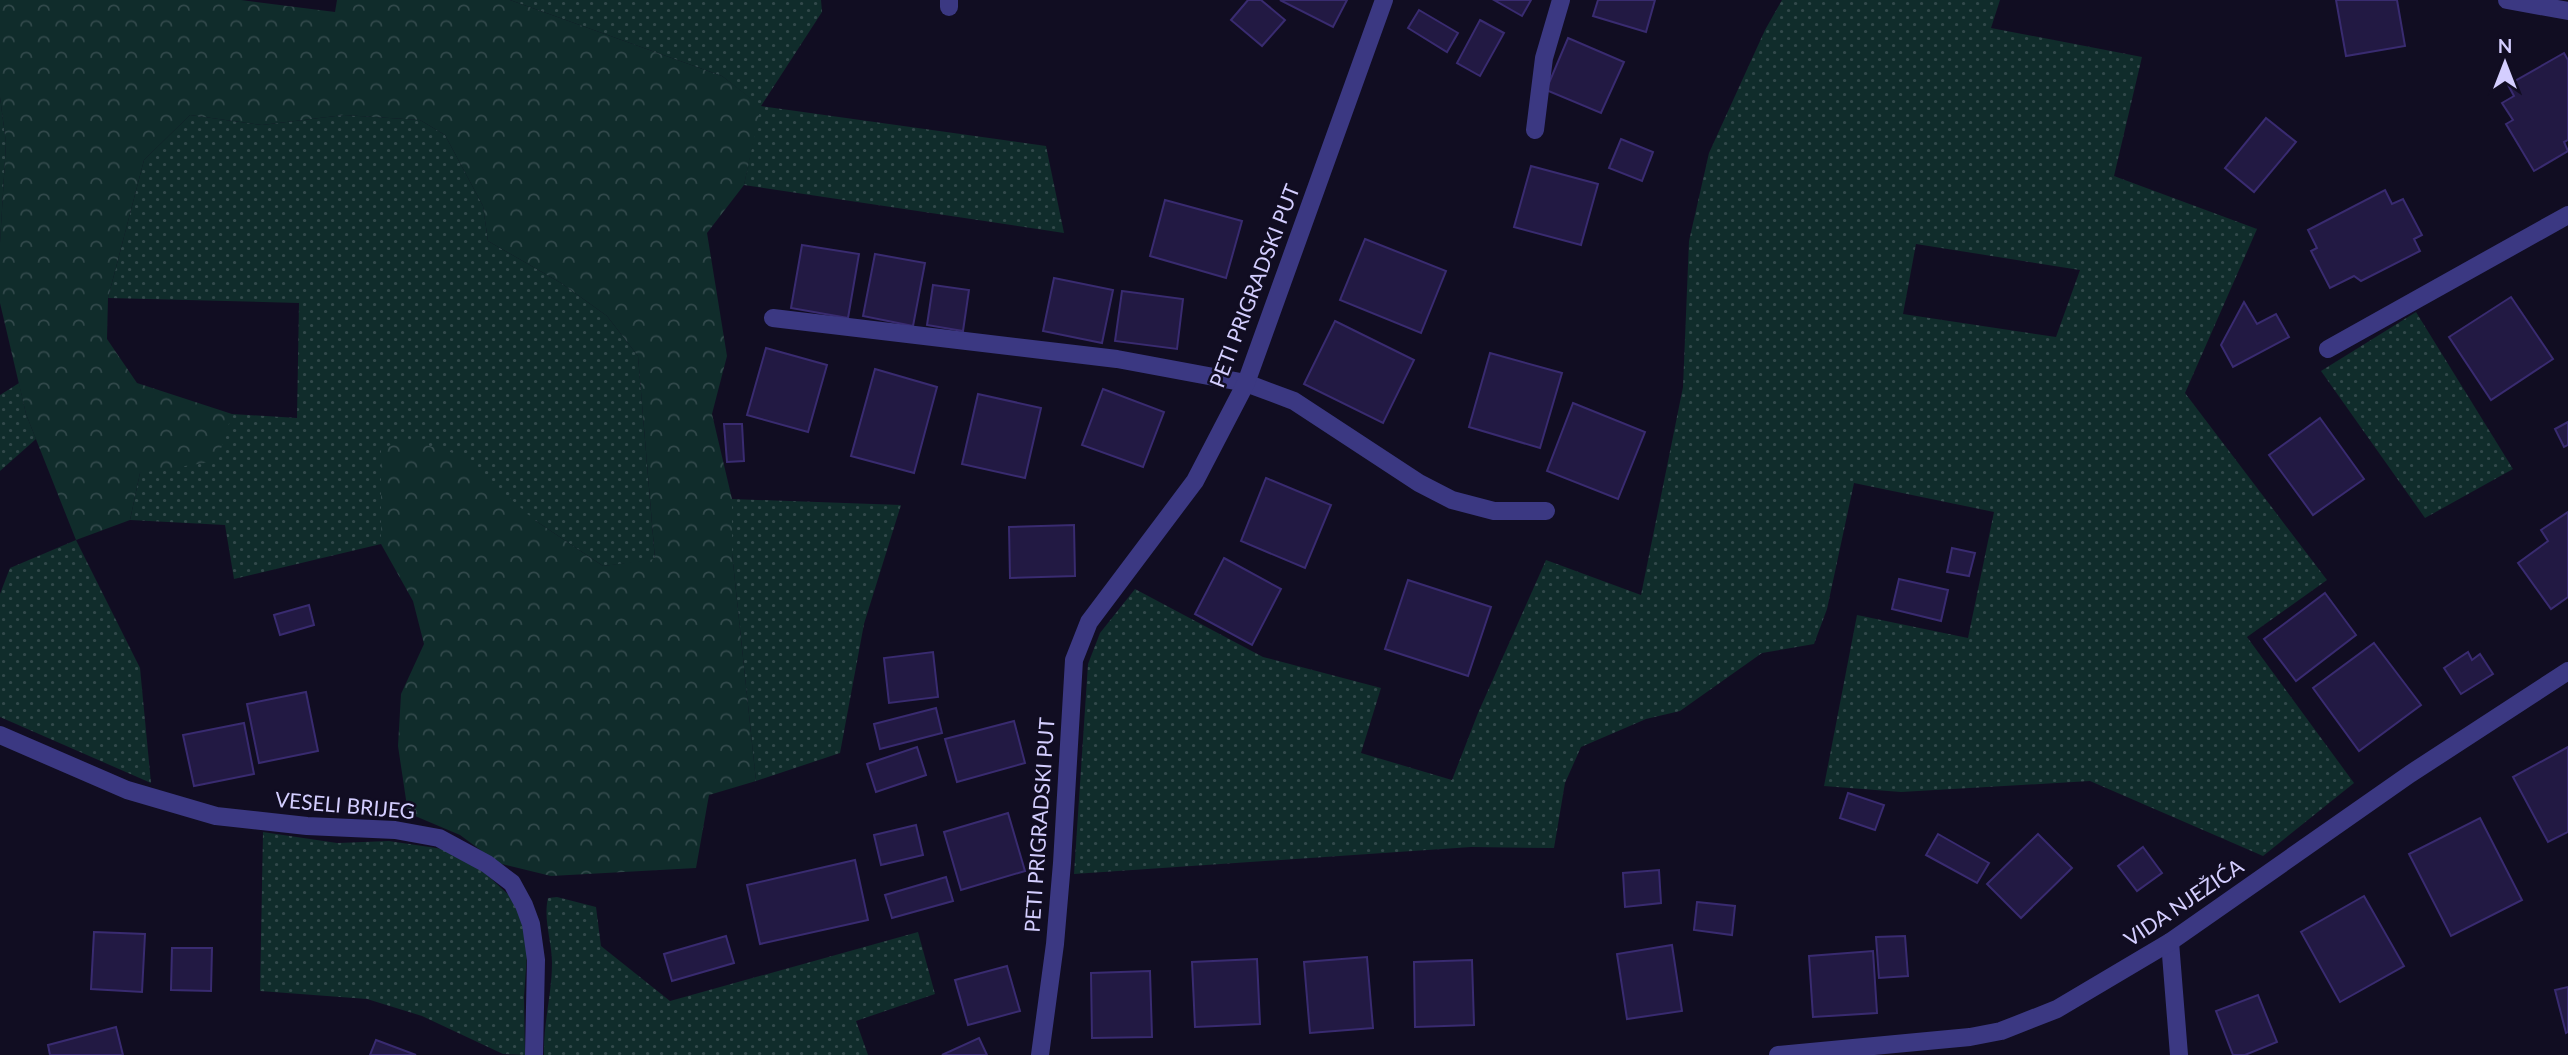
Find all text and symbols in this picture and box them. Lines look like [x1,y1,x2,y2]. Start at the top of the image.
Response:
north arrow [2470,28,2540,98]
text: N [2498,34,2512,57]
street label: PETI PRIGRADSKI PUT [1203,180,1304,391]
street label: PETI PRIGRADSKI PUT [1019,716,1059,933]
street label: VESELI BRIJEG [274,786,416,823]
street label: VIDA NJEŽIĆA [2119,852,2248,951]

